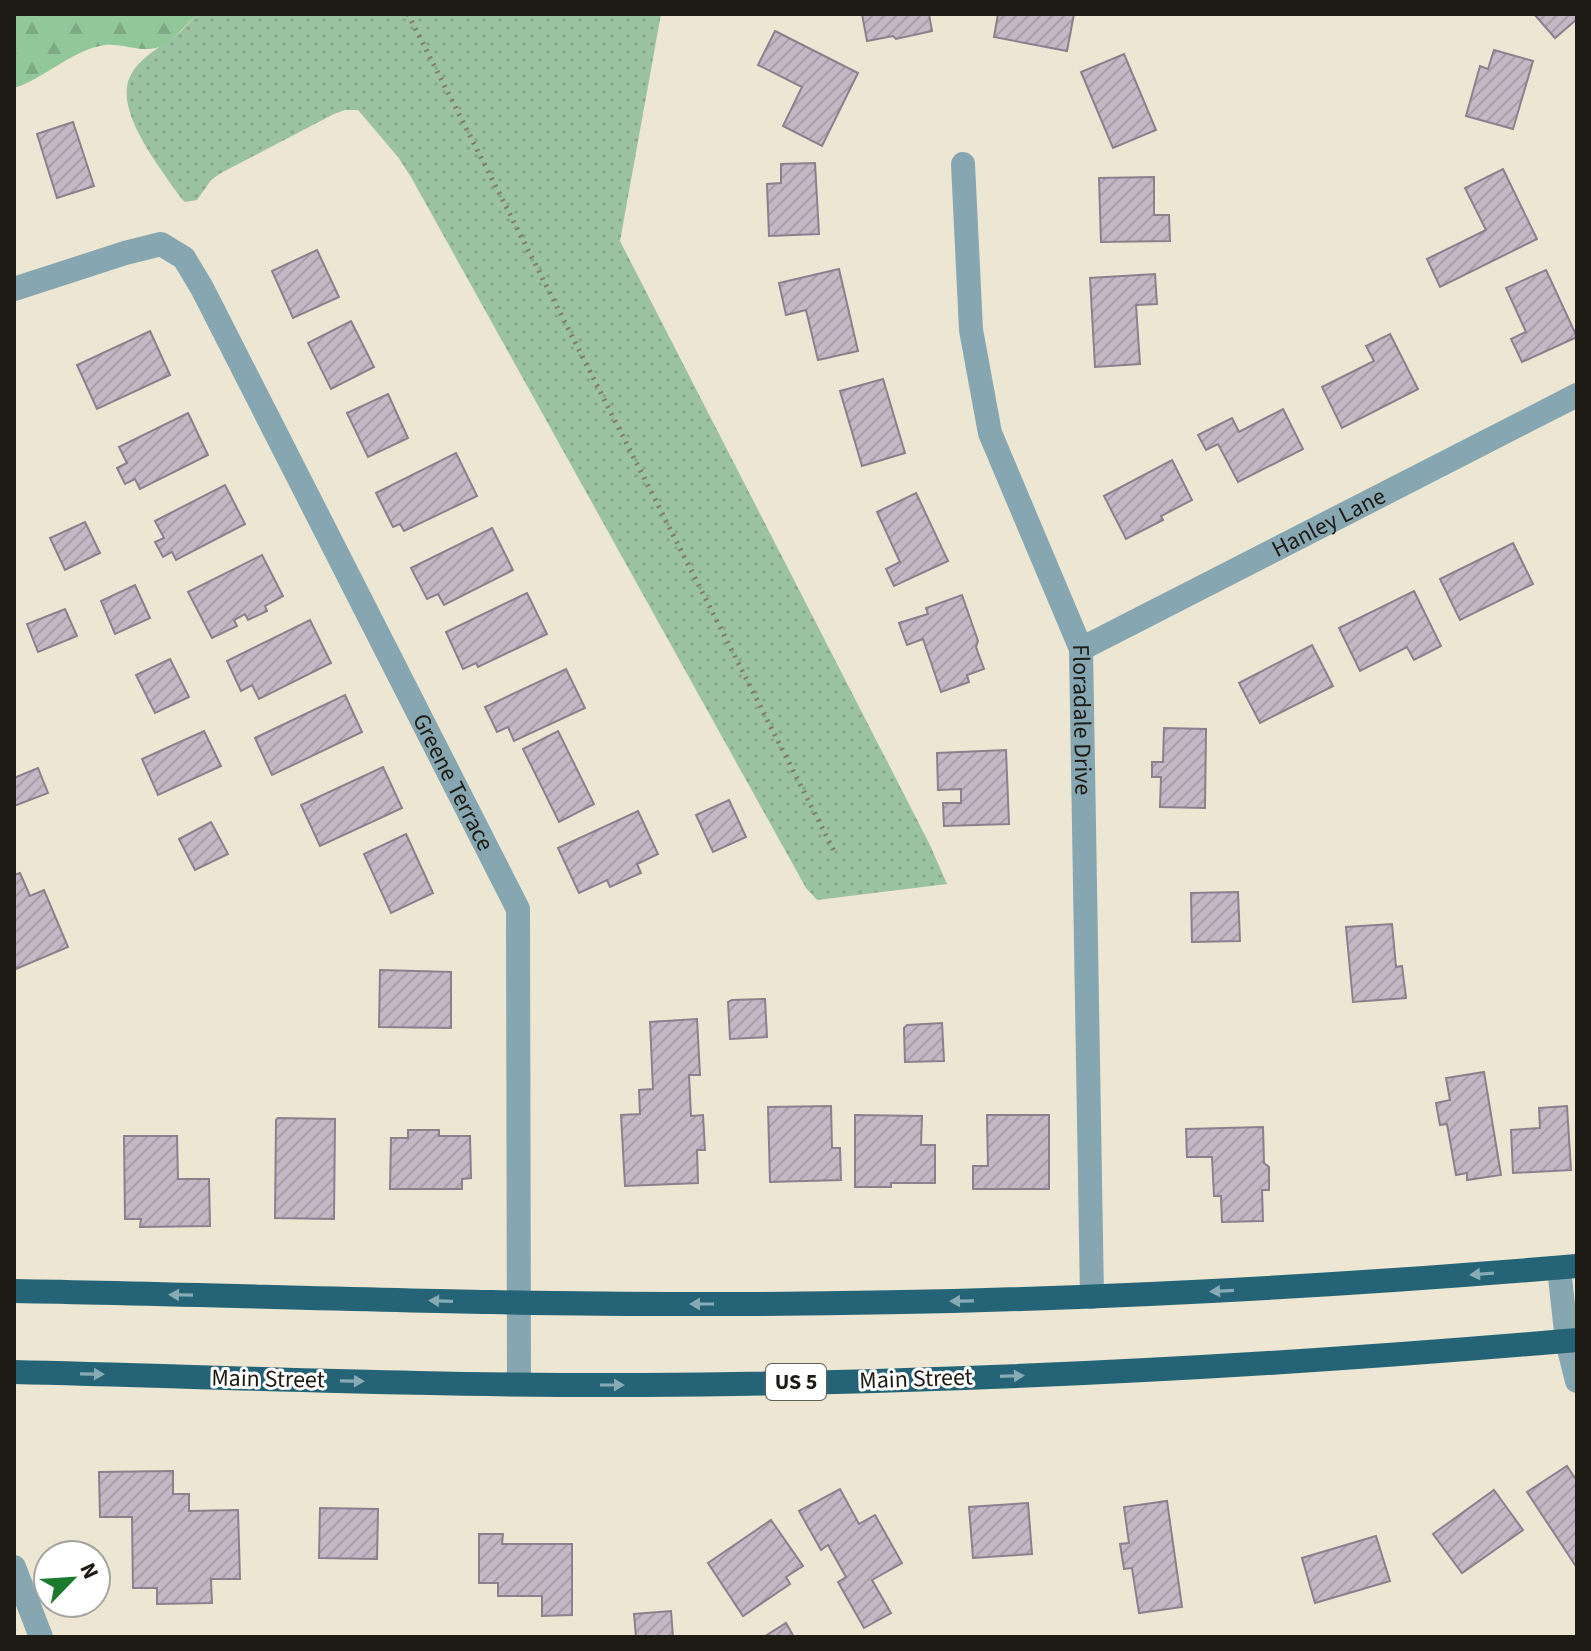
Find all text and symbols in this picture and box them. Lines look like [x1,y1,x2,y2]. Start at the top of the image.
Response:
street label: Hanley Lane [1265,478,1392,566]
street label: Floradale Drive [1063,644,1101,796]
street label: Greene Terrace [404,707,503,857]
one-way arrow [1469,1268,1494,1281]
one-way arrow [1209,1285,1234,1298]
one-way arrow [168,1288,193,1301]
one-way arrow [428,1295,453,1308]
one-way arrow [949,1295,974,1307]
one-way arrow [689,1298,714,1310]
street label: Main Street [859,1360,973,1398]
street label: Main Street [211,1361,325,1397]
road number: US 5 [766,1364,826,1400]
one-way arrow [80,1368,105,1380]
one-way arrow [1000,1370,1025,1383]
one-way arrow [340,1374,365,1387]
one-way arrow [600,1379,625,1391]
north arrow [32,1539,112,1619]
text: N [72,1558,107,1584]

